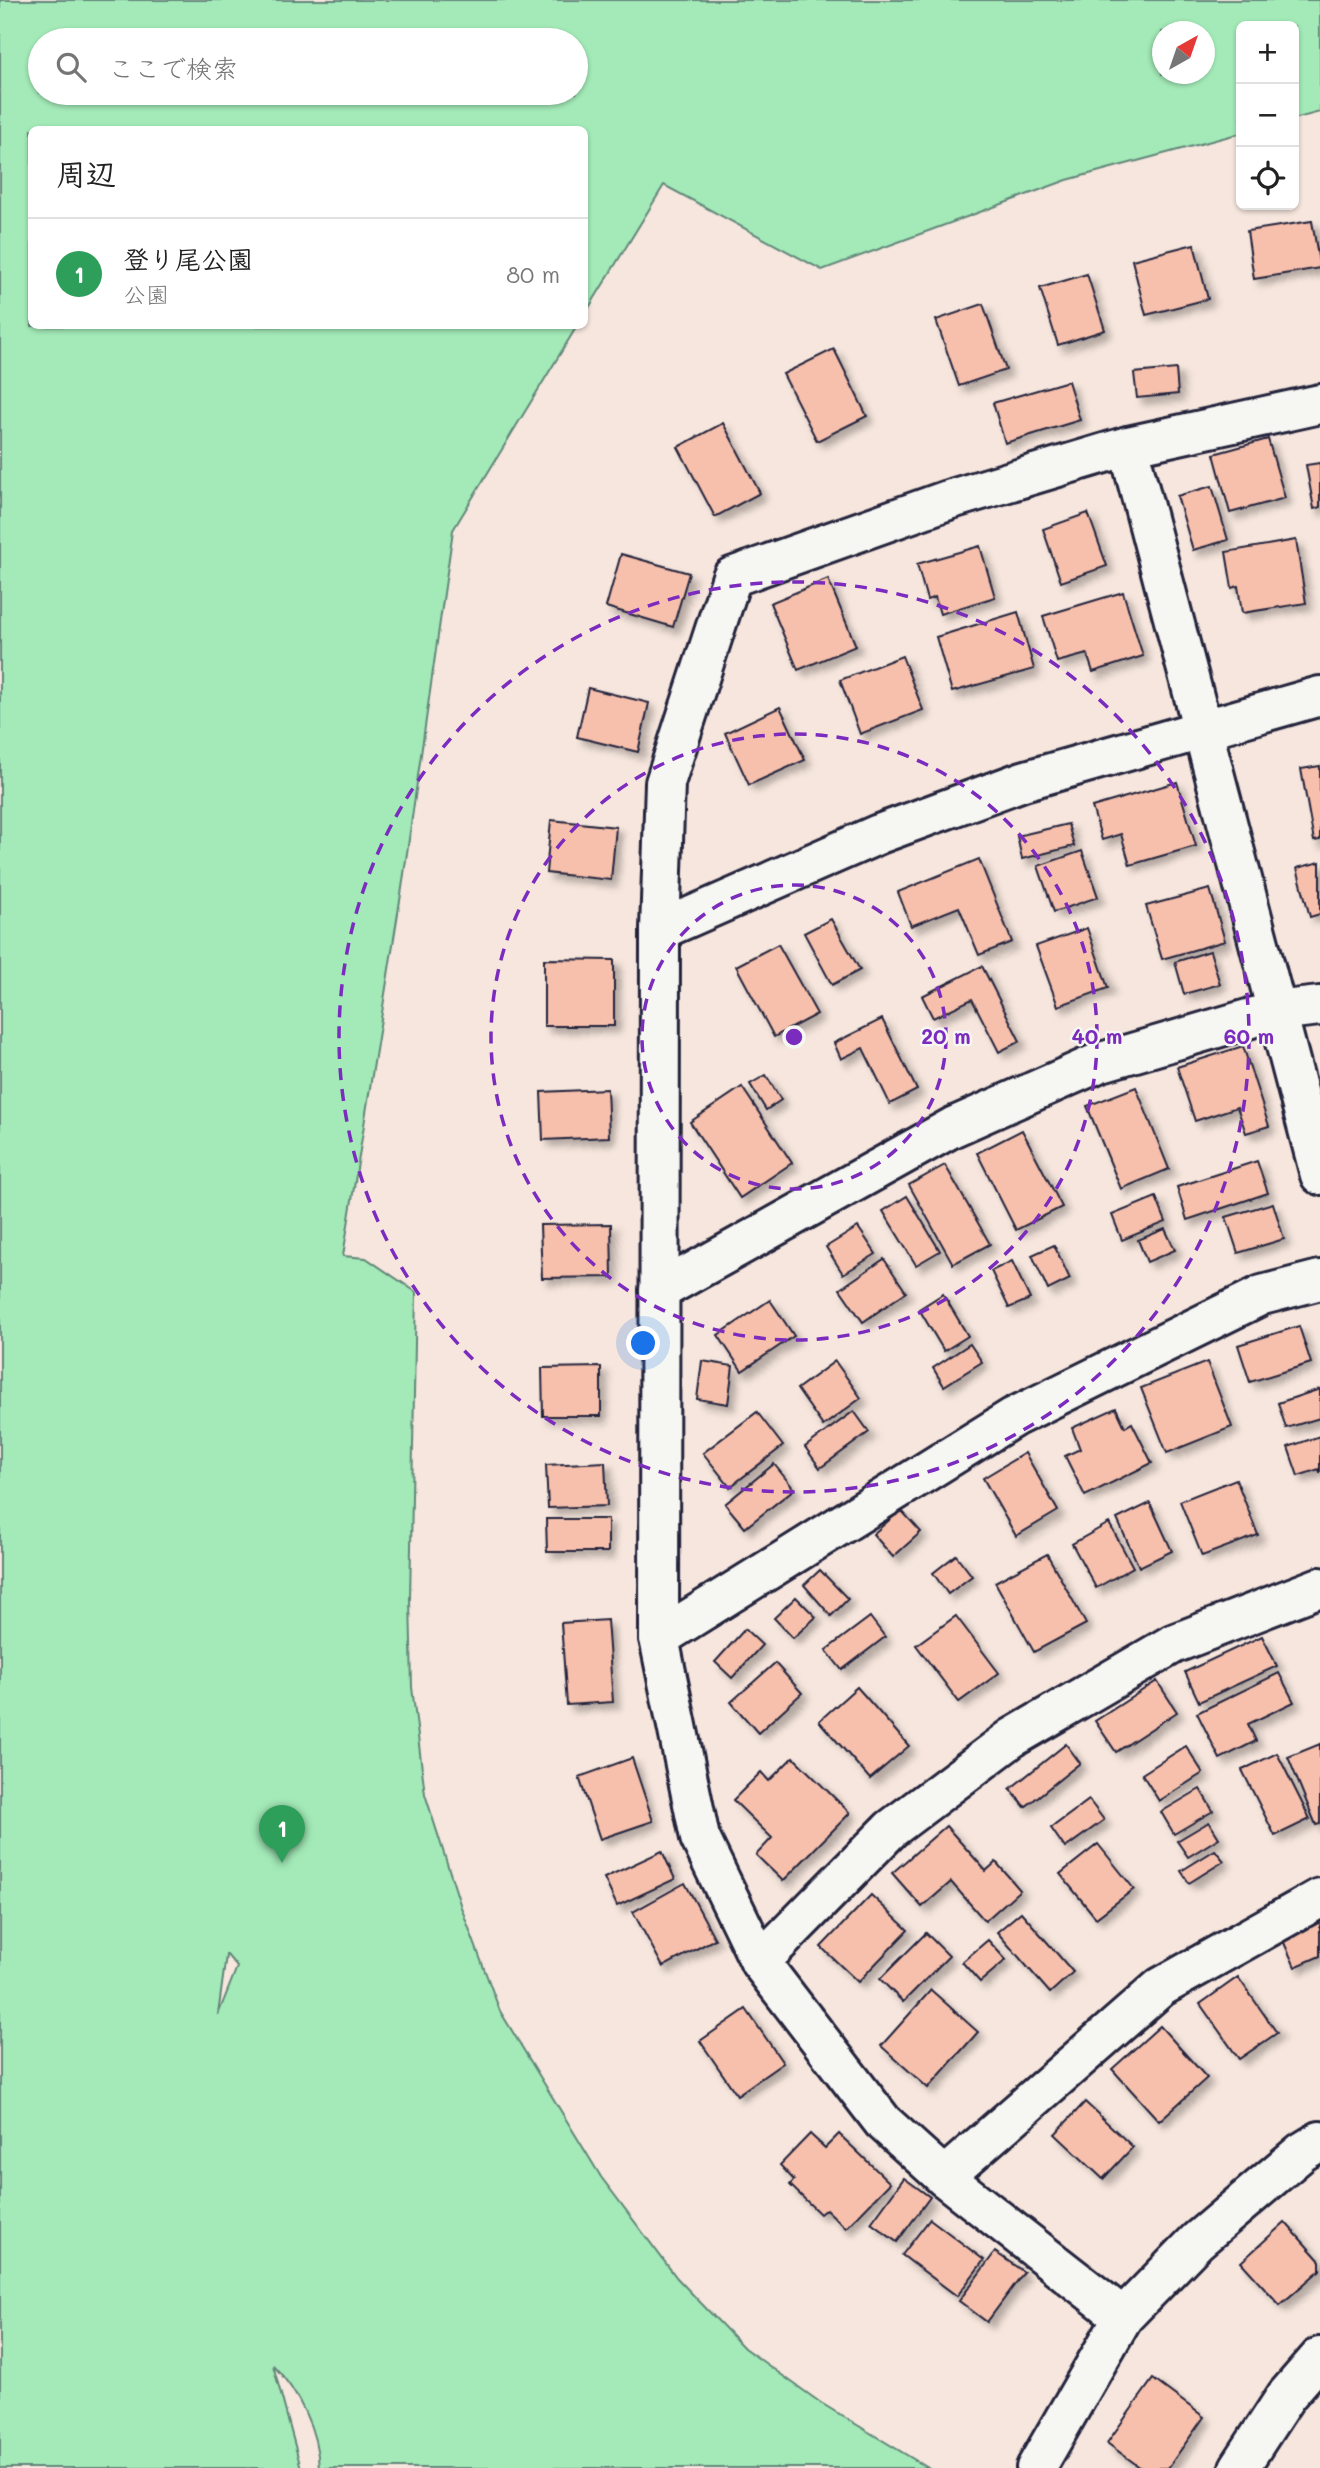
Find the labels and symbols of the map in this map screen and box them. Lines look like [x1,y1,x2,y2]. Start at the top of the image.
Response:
north arrow [1152,21,1215,84]
text: 20 m [921,1022,971,1049]
text: 40 m [1071,1022,1123,1049]
text: 60 m [1224,1022,1274,1049]
centre of rings [782,1025,806,1049]
your location [626,1326,660,1360]
pin: 1 [259,1805,305,1863]

